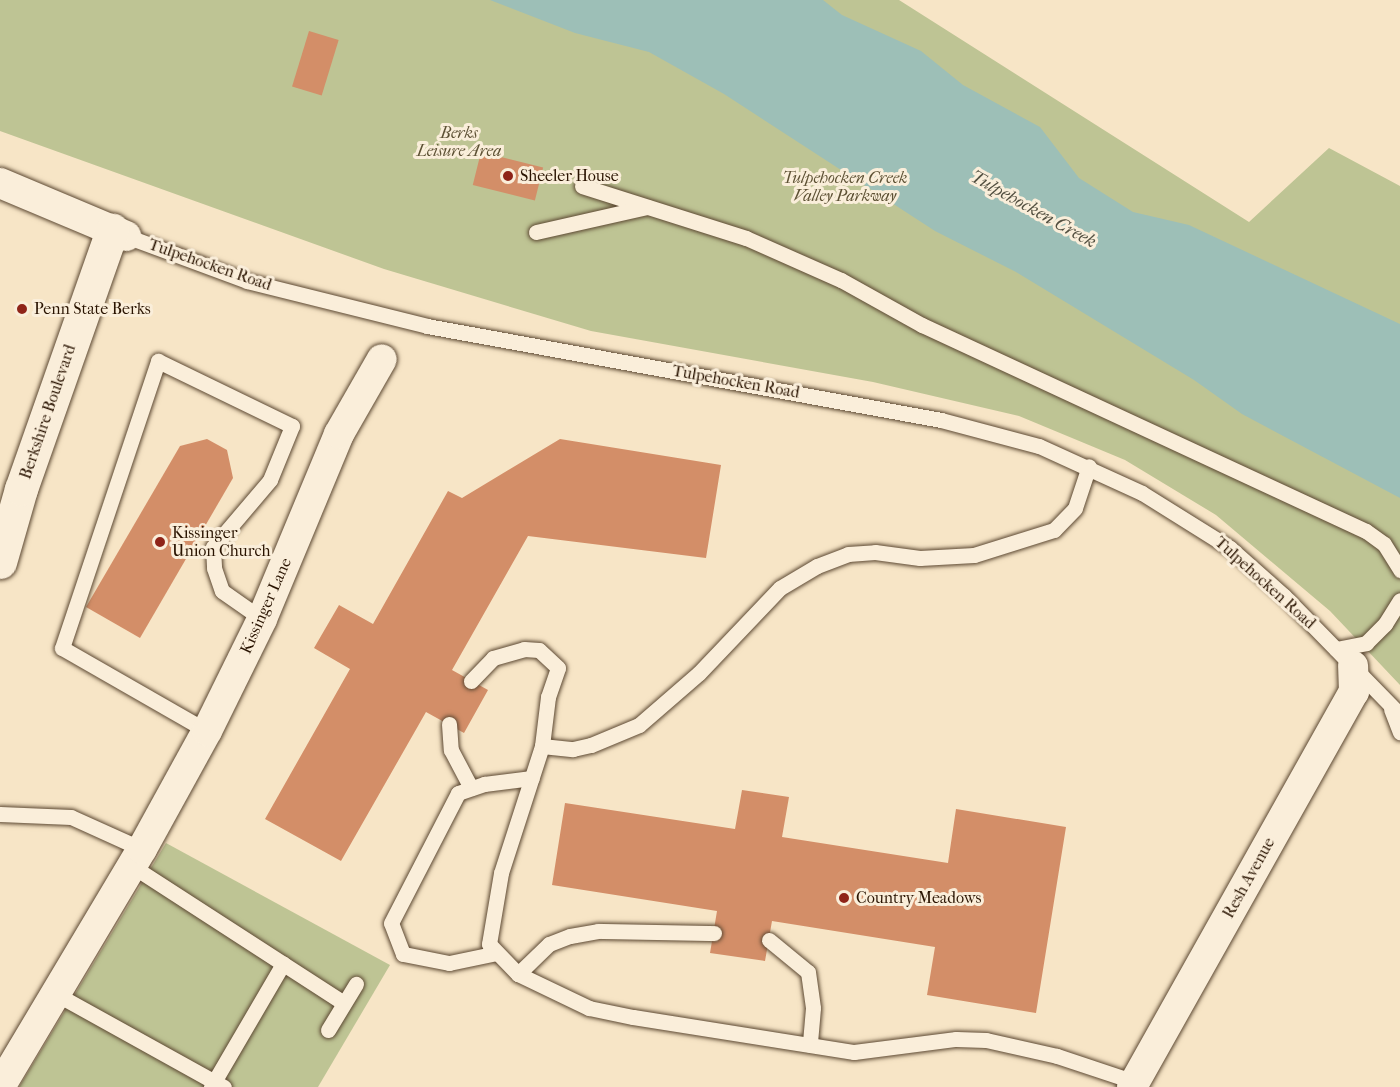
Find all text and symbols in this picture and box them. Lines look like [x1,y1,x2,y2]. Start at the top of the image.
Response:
park label: Berks Leisure Area [417,123,501,161]
place label: Sheeler House [520,166,619,186]
water label: Tulpehocken Creek [966,166,1100,254]
park label: Tulpehocken Creek Valley Parkway [783,168,907,206]
marker: Sheeler House [501,169,515,183]
street label: Tulpehocken Road [146,235,274,295]
place label: Penn State Berks [34,299,151,319]
marker: Penn State Berks [15,302,29,316]
street label: Berkshire Boulevard [16,342,80,482]
street label: Tulpehocken Road [671,361,801,403]
place label: Kissinger Union Church [172,523,270,561]
street label: Tulpehocken Road [1211,533,1319,633]
marker: Kissinger Union Church [153,535,167,549]
street label: Kissinger Lane [236,555,296,657]
street label: Resh Avenue [1219,834,1279,922]
place label: Country Meadows [856,888,982,908]
marker: Country Meadows [837,891,851,905]

